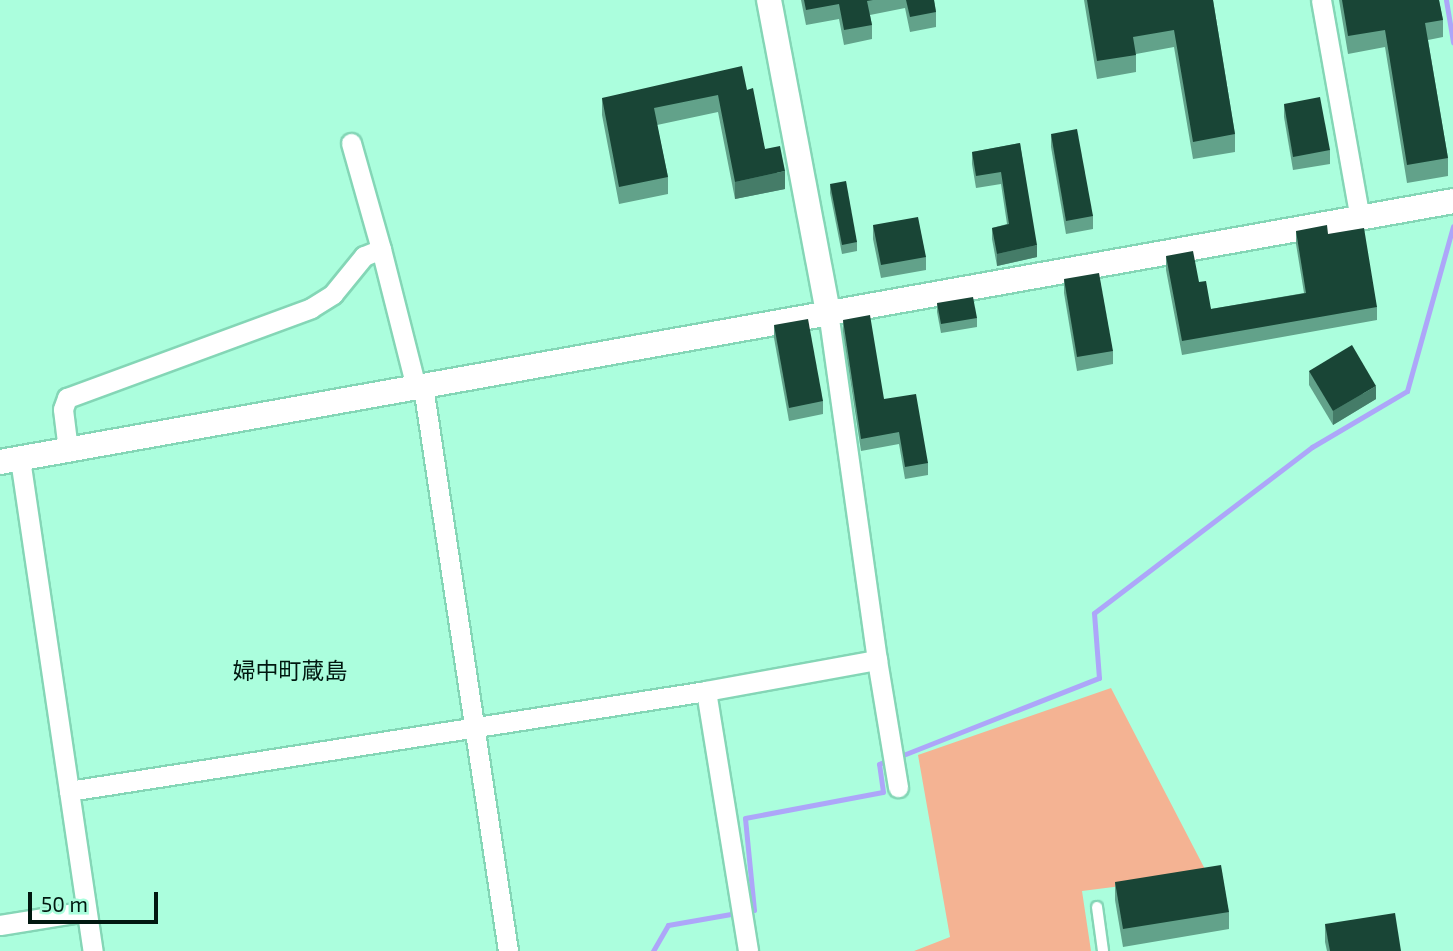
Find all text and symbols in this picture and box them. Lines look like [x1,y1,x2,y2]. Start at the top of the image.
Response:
district label: 婦中町蔵島 [233,656,347,684]
scale bar [32,878,161,922]
text: 50 m [41,891,88,916]

